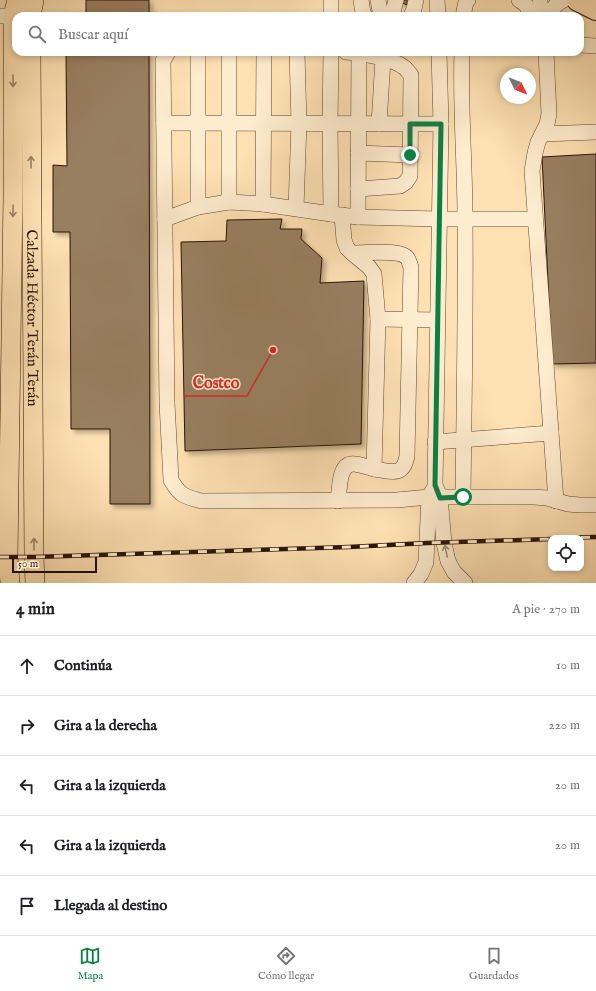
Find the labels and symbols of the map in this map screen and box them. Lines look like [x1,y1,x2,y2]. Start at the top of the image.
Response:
north arrow [500,68,536,104]
one-way arrow [9,74,17,87]
route end [401,146,419,164]
one-way arrow [27,156,35,169]
one-way arrow [9,204,16,217]
street label: Calzada Héctor Terán Terán [22,230,42,406]
callout: Costco [184,368,247,396]
text: Costco [193,374,240,394]
route start [454,488,472,506]
one-way arrow [30,538,38,551]
one-way arrow [441,545,449,558]
scale bar [12,555,97,574]

